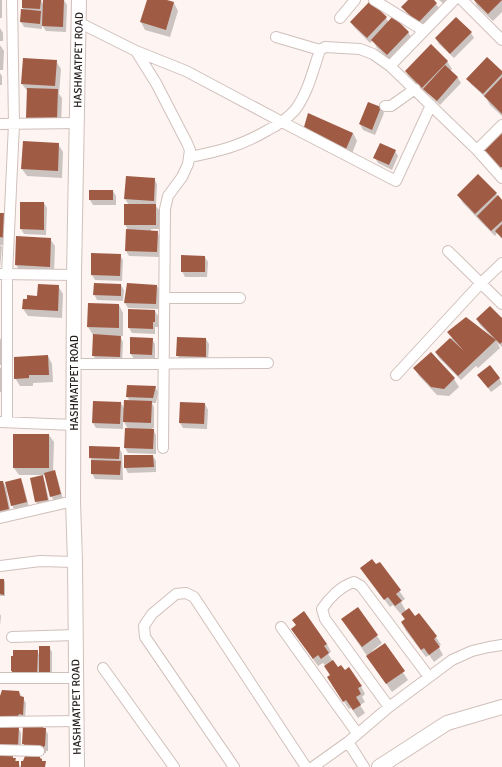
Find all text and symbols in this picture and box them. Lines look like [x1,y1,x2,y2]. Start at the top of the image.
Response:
street label: HASHMATPET ROAD [71,12,86,108]
street label: HASHMATPET ROAD [68,335,81,431]
street label: HASHMATPET ROAD [69,659,84,755]

